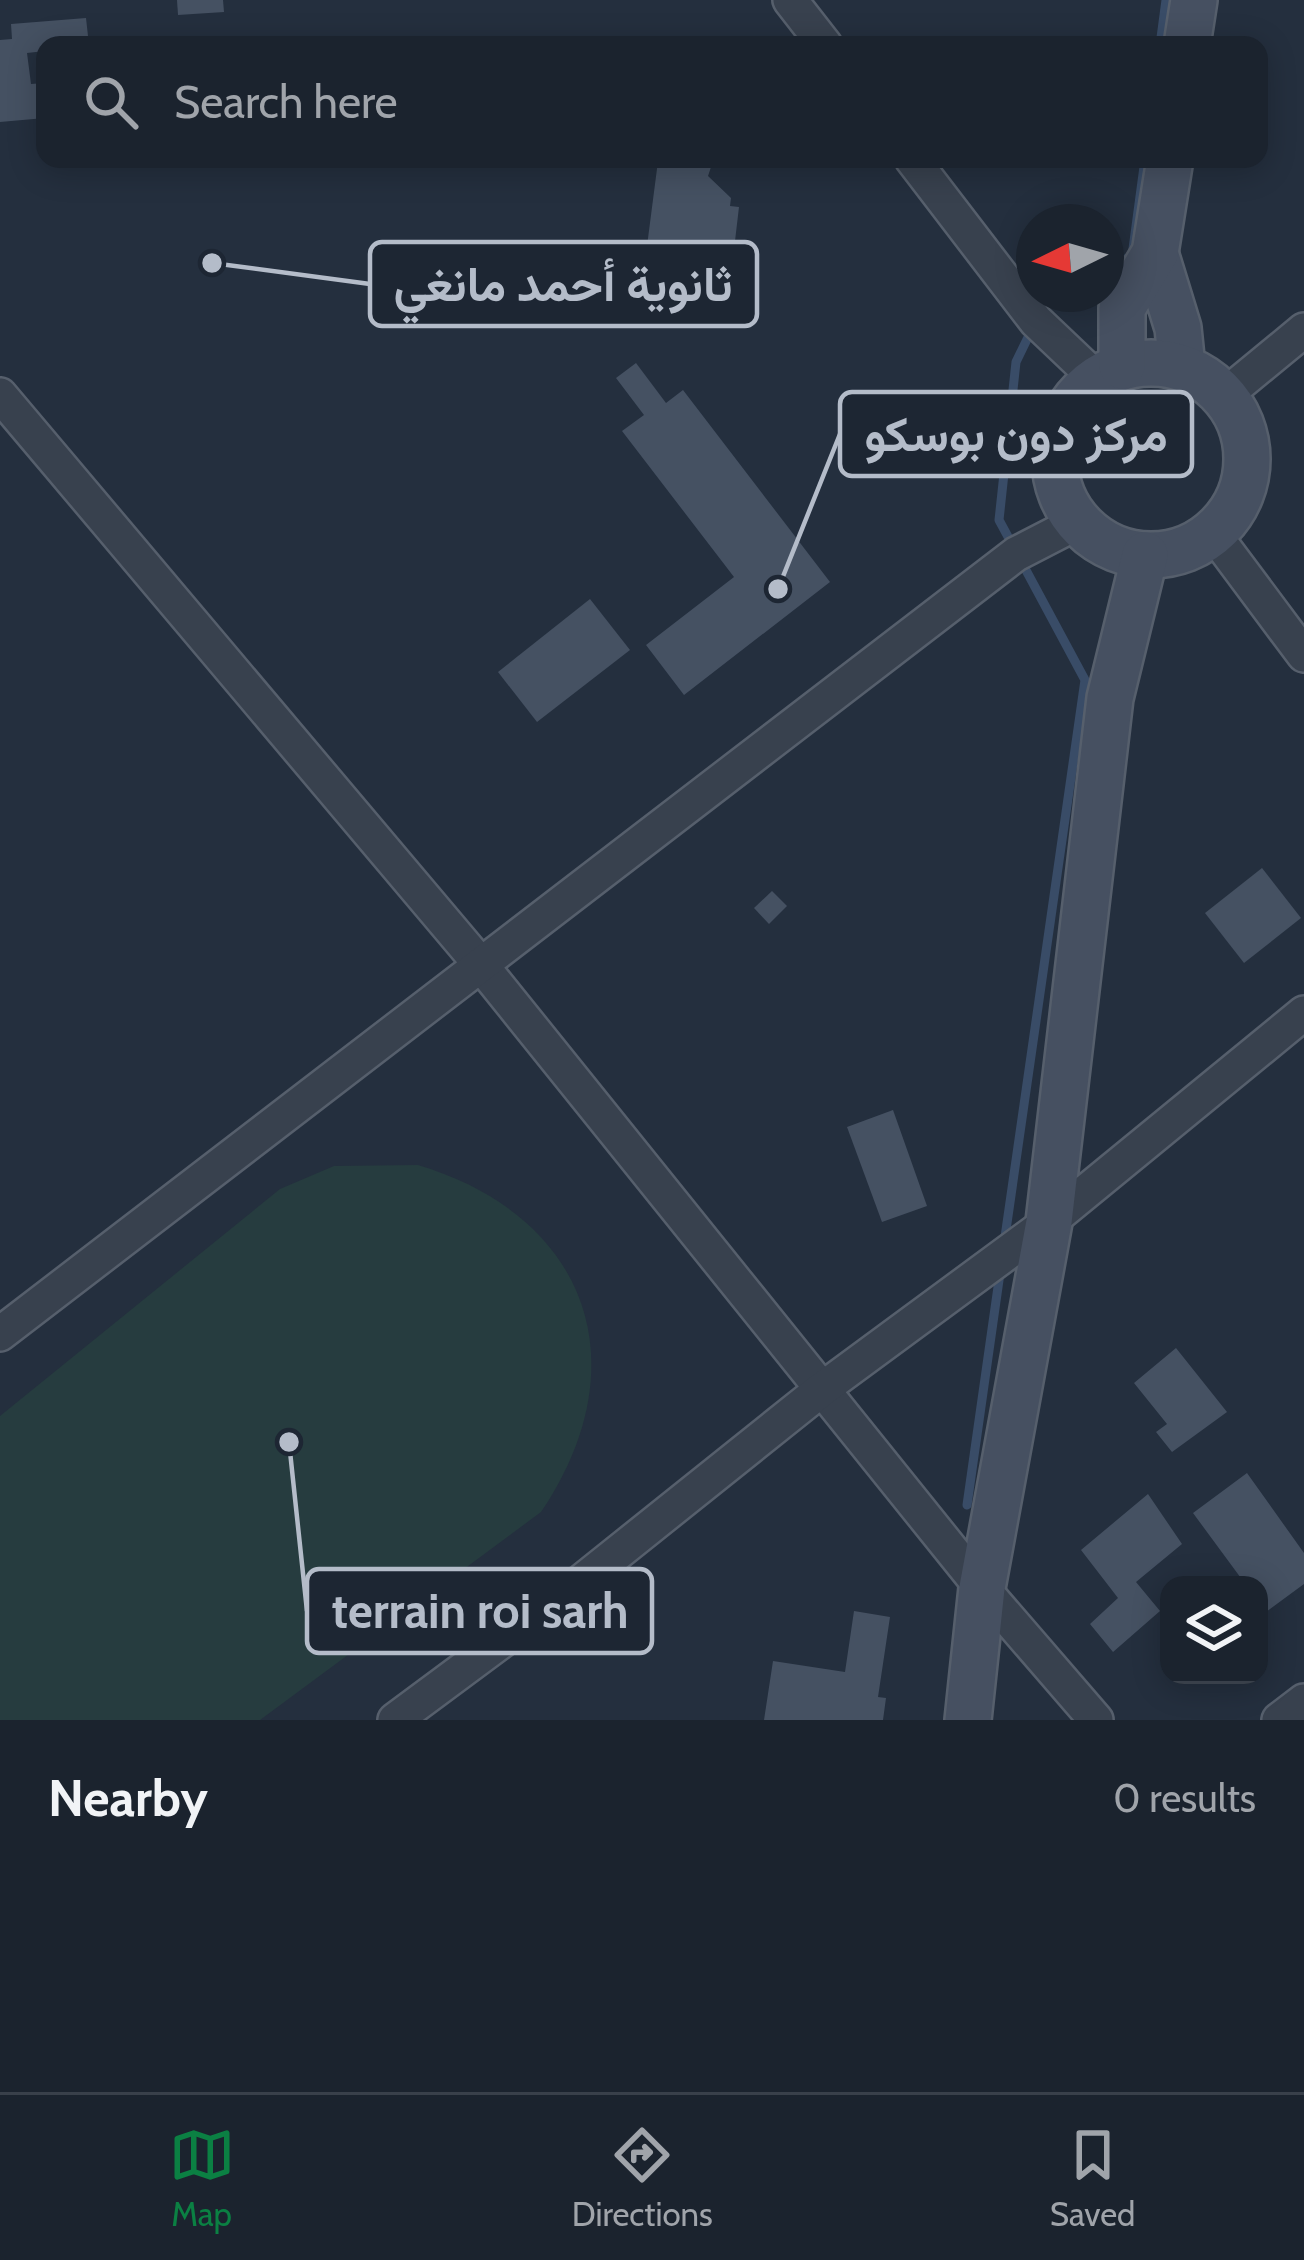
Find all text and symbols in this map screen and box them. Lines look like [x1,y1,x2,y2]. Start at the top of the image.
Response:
search box [36,36,1268,168]
icon: search [78,69,144,135]
text: Search here [174,75,398,129]
north arrow [1016,204,1124,312]
callout: ثانوية أحمد مانغي [370,242,757,326]
text: ثانوية أحمد مانغي [393,255,733,324]
callout: مركز دون بوسكو [840,392,1192,476]
text: مركز دون بوسكو [864,405,1168,464]
callout: terrain roi sarh [307,1569,652,1653]
map controls [1160,1576,1268,1684]
button: layers [1160,1576,1268,1684]
text: terrain roi sarh [332,1582,628,1640]
text: Nearby [48,1767,208,1829]
text: 0 results [1113,1774,1256,1822]
tab: Map [169,2122,235,2234]
tab: Directions [572,2122,713,2234]
tab: Saved [1050,2122,1135,2234]

